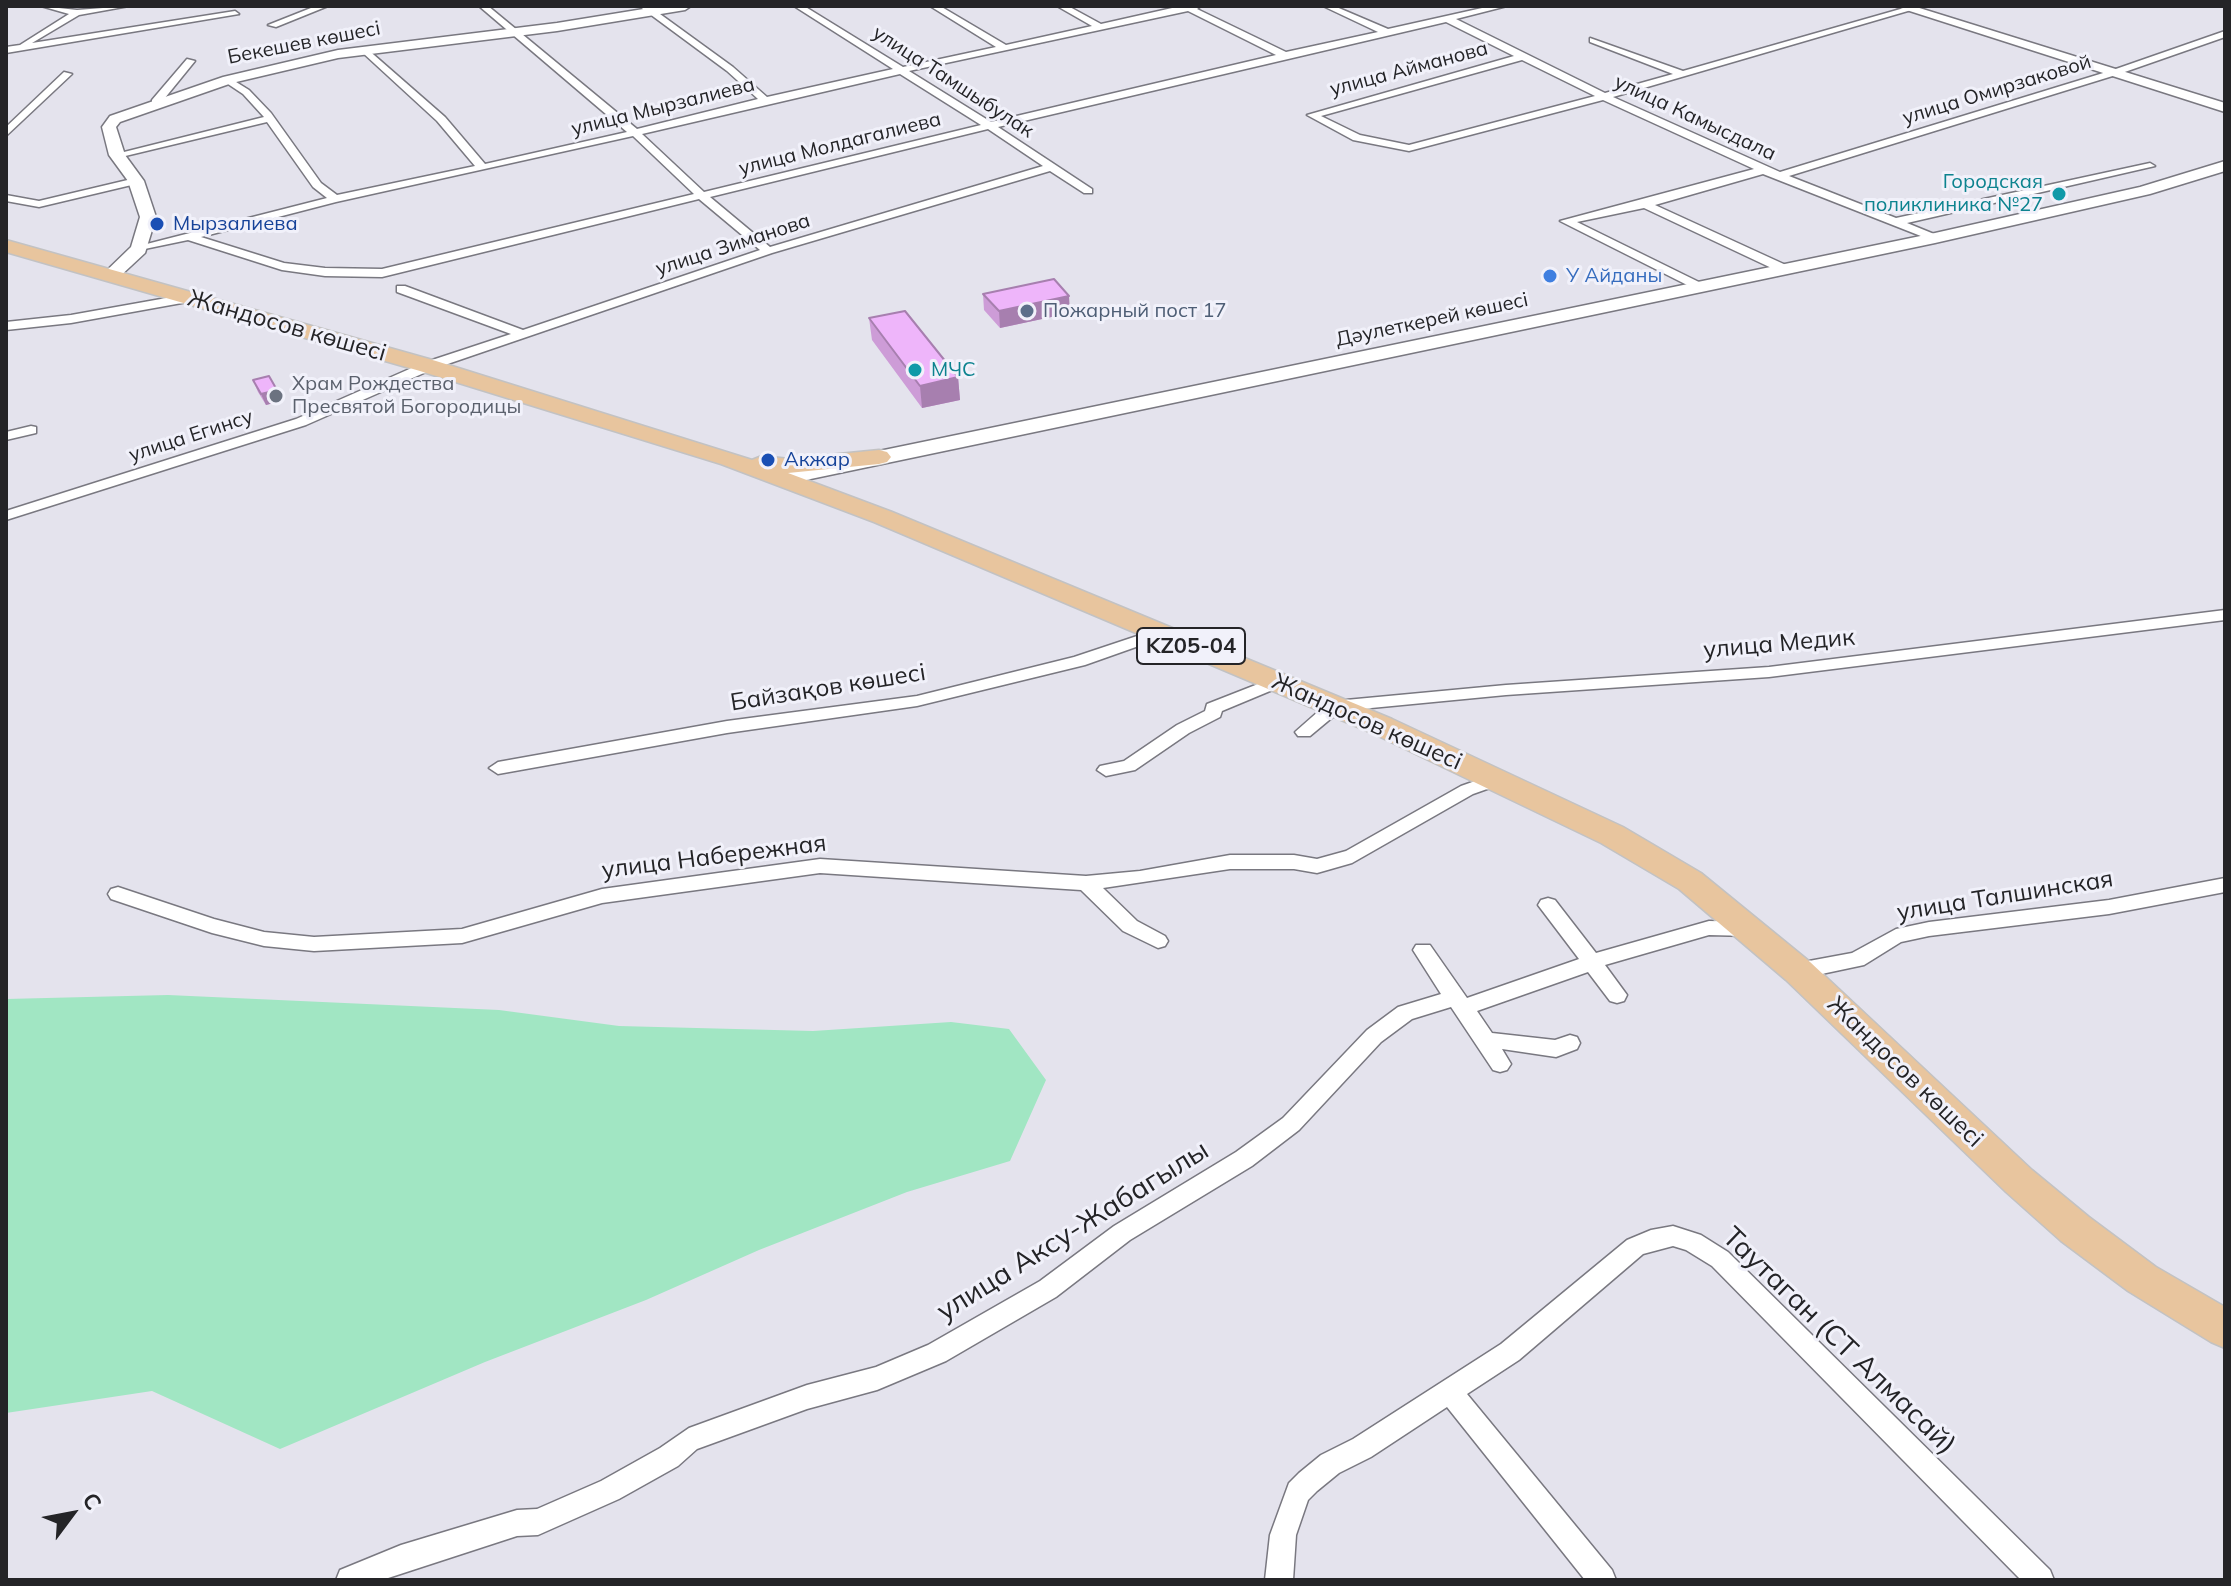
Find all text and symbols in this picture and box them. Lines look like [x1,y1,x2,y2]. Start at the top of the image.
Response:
street label: Бекешев көшесі [226,16,382,70]
street label: улица Тамшыбулак [868,21,1038,143]
street label: улица Айманова [1327,36,1491,102]
street label: улица Омирзаковой [1900,50,2094,130]
street label: улица Камысдала [1610,70,1780,166]
street label: улица Мырзалиева [569,73,757,141]
street label: улица Молдагалиева [736,107,944,181]
place label: Городская поликлиника №27 [1864,170,2043,217]
marker: Городская поликлиника №27 [2050,185,2068,203]
street label: улица Зиманова [653,209,813,281]
place label: Мырзалиева [173,212,298,236]
marker: Мырзалиева [148,215,166,233]
place label: У Айданы [1566,264,1662,288]
marker: У Айданы [1541,267,1559,285]
street label: Жандосов көшесі [185,284,389,368]
street label: Дәулеткерей көшесі [1334,288,1530,352]
place label: Пожарный пост 17 [1043,299,1226,323]
marker: Пожарный пост 17 [1018,302,1036,320]
place label: МЧС [931,358,976,382]
marker: МЧС [906,361,924,379]
place label: Храм Рождества Пресвятой Богородицы [292,372,521,419]
marker: Храм Рождества Пресвятой Богородицы [267,387,285,405]
street label: улица Егинсу [126,405,256,467]
place label: Акжар [784,448,850,472]
marker: Акжар [759,451,777,469]
street label: улица Медик [1702,623,1856,665]
road number: KZ05-04 [1137,628,1245,664]
street label: Байзақов көшесі [728,658,928,718]
street label: Жандосов көшесі [1268,667,1466,777]
street label: улица Набережная [600,829,828,885]
street label: улица Талшинская [1895,865,2115,927]
street label: Жандосов көшесі [1821,990,1989,1154]
street label: улица Аксу-Жабагылы [931,1133,1215,1329]
street label: Таутаган (СТ Алмасай) [1715,1221,1963,1461]
north arrow [32,1474,112,1554]
text: С [76,1487,108,1515]

